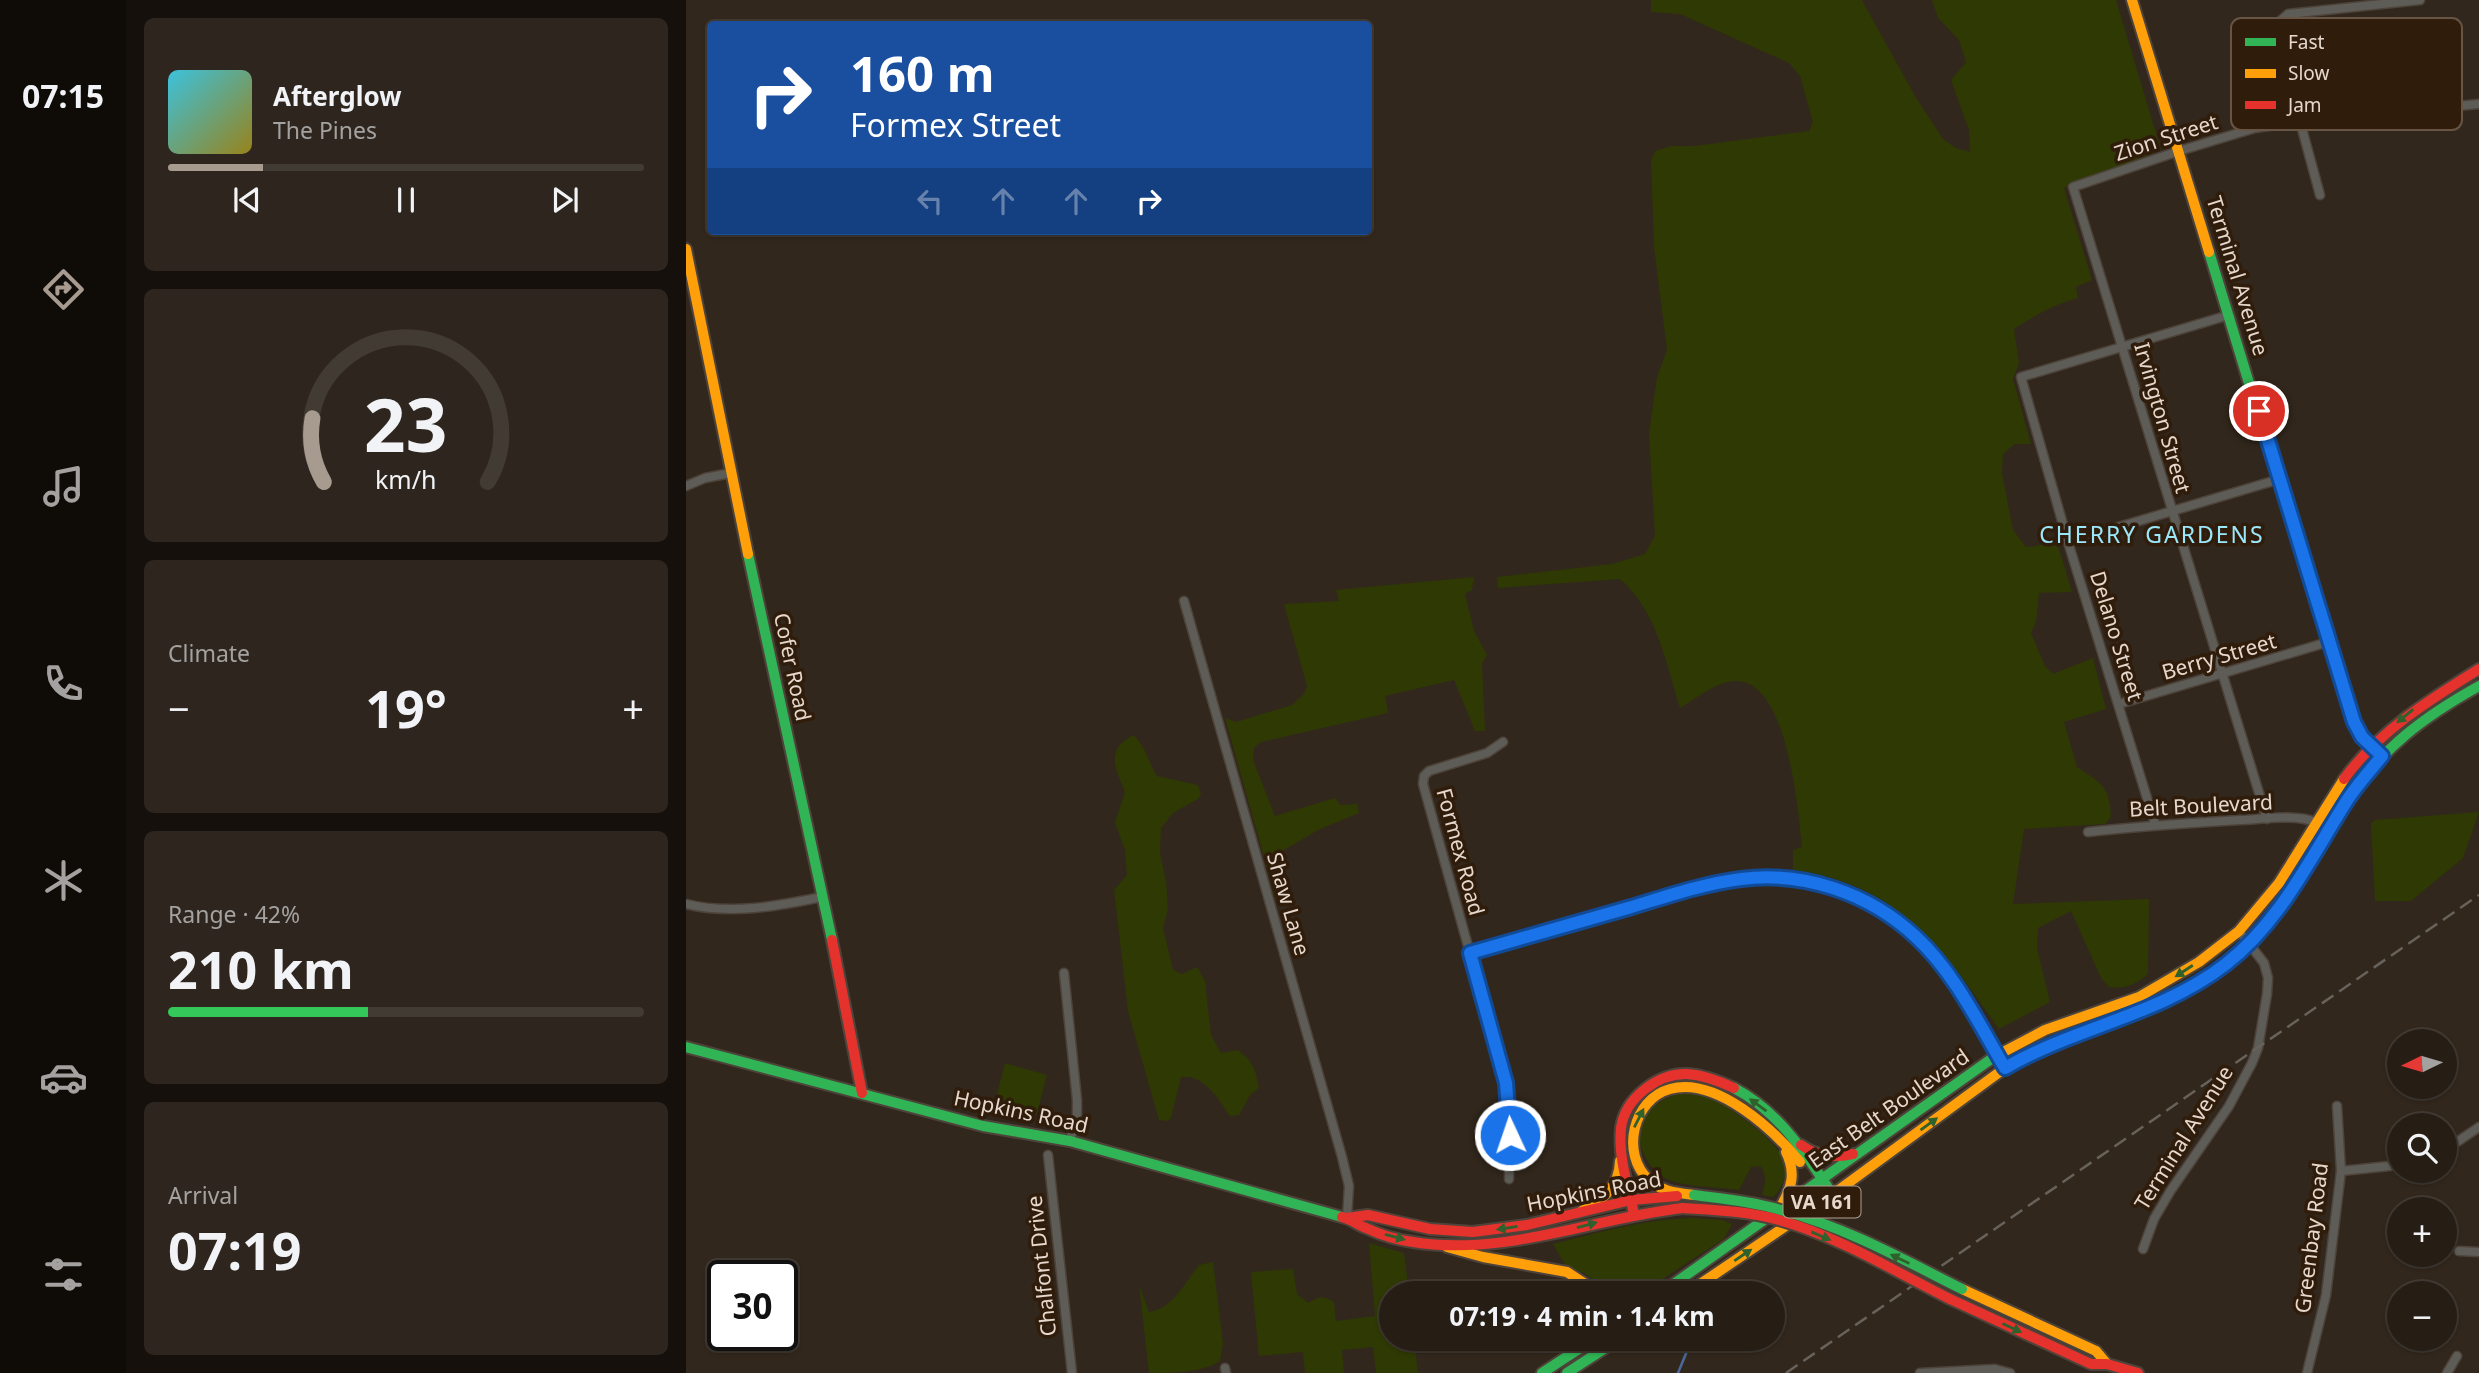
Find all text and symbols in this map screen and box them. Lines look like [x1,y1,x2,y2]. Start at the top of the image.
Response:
legend [2231,18,2462,130]
text: Fast [2288,29,2325,55]
text: 160 m [850,40,995,106]
icon: right [735,49,826,140]
text: Slow [2288,60,2329,86]
text: 07:15 [22,74,104,117]
text: Afterglow [273,78,401,114]
text: Jam [2286,92,2322,118]
text: Formex Street [850,103,1061,146]
street label: Zion Street [2110,107,2221,167]
text: The Pines [273,114,377,146]
icon: previous [228,181,266,219]
icon: pause [387,181,425,219]
icon: next [546,181,584,219]
icon: left [911,182,949,220]
icon: ahead [984,182,1022,220]
icon: ahead [1057,182,1095,220]
icon: right [1130,182,1168,220]
street label: Terminal Avenue [2200,193,2275,359]
icon: directions [39,265,88,314]
street label: Irvington Street [2128,339,2198,497]
text: 23 [364,374,448,473]
pin [2229,381,2289,441]
icon: arrive [2240,392,2278,430]
text: km/h [375,461,437,495]
icon: music [39,462,88,511]
district label: CHERRY GARDENS [2039,518,2265,550]
street label: Delano Street [2084,567,2150,704]
street label: Cofer Road [768,610,818,723]
street label: Berry Street [2158,626,2280,686]
text: Climate [168,637,250,669]
icon: phone [39,659,88,708]
text: 19° [365,672,447,743]
text: − [168,682,190,734]
text: + [622,682,644,734]
one-way arrow [2397,708,2414,723]
street label: Formex Road [1431,785,1491,918]
street label: Belt Boulevard [2128,787,2273,823]
street label: Shaw Lane [1261,849,1317,958]
icon: climate [39,856,88,905]
text: Range · 42% [168,898,300,930]
text: 210 km [168,933,354,1004]
one-way arrow [2174,965,2194,978]
north arrow [2387,1029,2457,1099]
map controls [2387,1029,2457,1351]
street label: East Belt Boulevard [1802,1042,1974,1174]
icon: car [39,1053,88,1102]
street label: Terminal Avenue [2128,1060,2239,1215]
street label: Hopkins Road [951,1083,1091,1139]
position arrow [1473,1098,1547,1172]
one-way arrow [1749,1098,1767,1112]
one-way arrow [1632,1107,1644,1127]
button: search [2387,1113,2457,1183]
one-way arrow [1920,1117,1938,1131]
street label: Greenbay Road [2288,1161,2334,1315]
street label: Hopkins Road [1524,1164,1664,1218]
text: Arrival [168,1179,238,1211]
road number: VA 161 [1784,1186,1860,1218]
street label: Chalfont Drive [1020,1194,1062,1338]
button: + [2387,1197,2457,1267]
text: 07:19 [168,1214,302,1285]
one-way arrow [1576,1219,1597,1229]
one-way arrow [1496,1223,1518,1234]
one-way arrow [1811,1231,1832,1242]
one-way arrow [1385,1233,1406,1243]
one-way arrow [1734,1249,1753,1262]
icon: filters [39,1250,88,1299]
one-way arrow [1890,1253,1910,1265]
speed limit sign: 30 [707,1260,798,1351]
button: − [2387,1281,2457,1351]
text: 07:19 · 4 min · 1.4 km [1449,1298,1715,1334]
one-way arrow [2001,1322,2022,1333]

